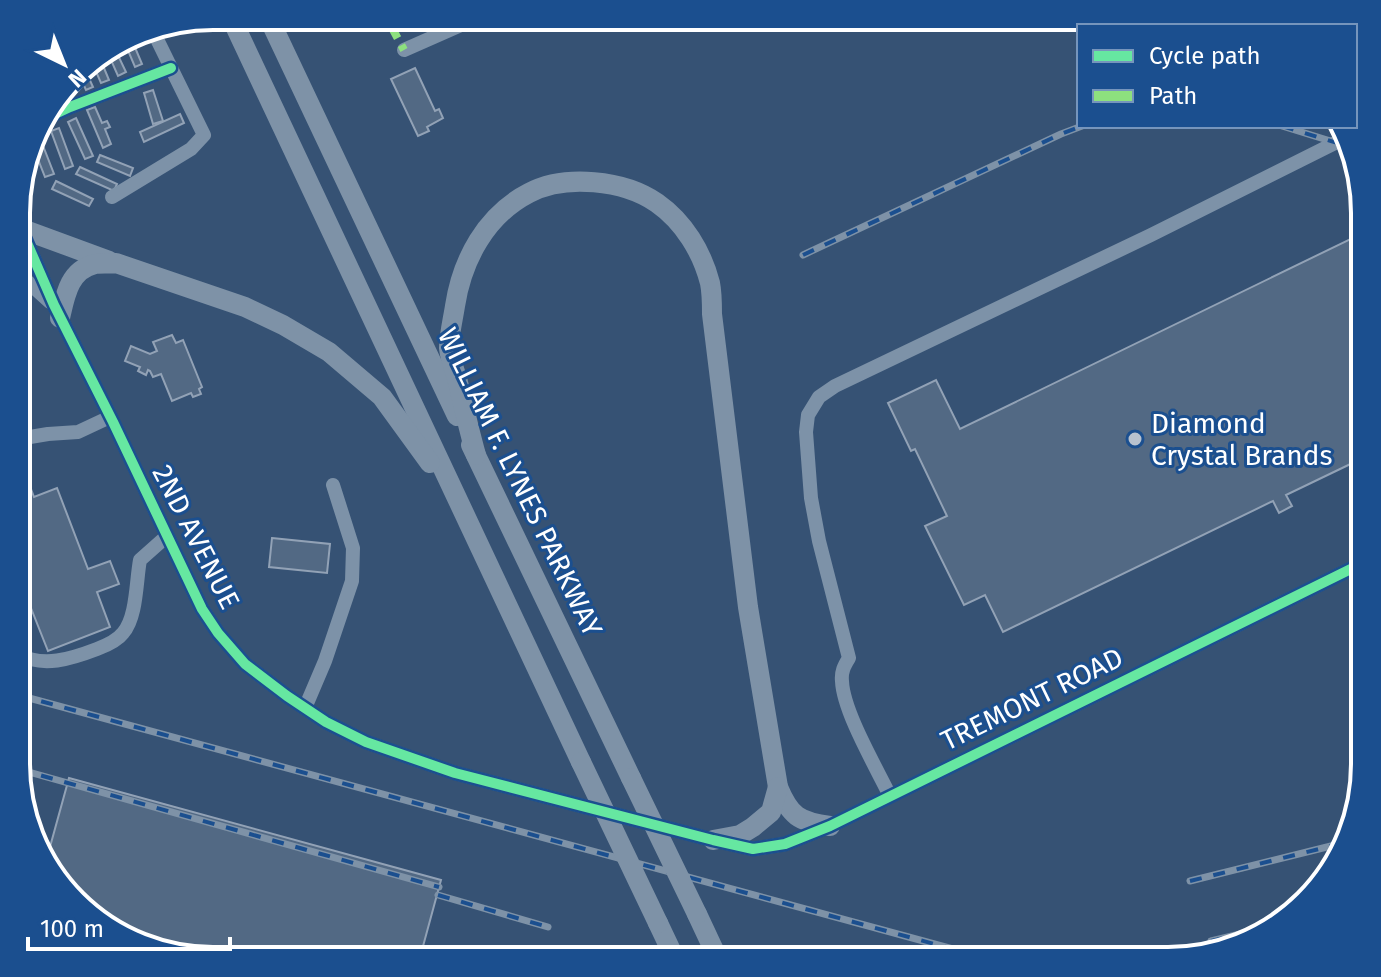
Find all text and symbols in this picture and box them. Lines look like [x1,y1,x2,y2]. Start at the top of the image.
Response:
north arrow [24,24,104,104]
legend [1077,24,1357,128]
text: Cycle path [1149,42,1261,70]
text: N [63,63,92,93]
text: Path [1149,82,1197,110]
street label: WILLIAM F. LYNES PARKWAY [431,322,609,642]
place label: Diamond Crystal Brands [1151,407,1333,472]
marker: Diamond Crystal Brands [1126,430,1144,448]
street label: 2ND AVENUE [146,459,246,615]
street label: TREMONT ROAD [936,641,1128,757]
scale bar [28,901,230,951]
text: 100 m [40,915,104,943]

